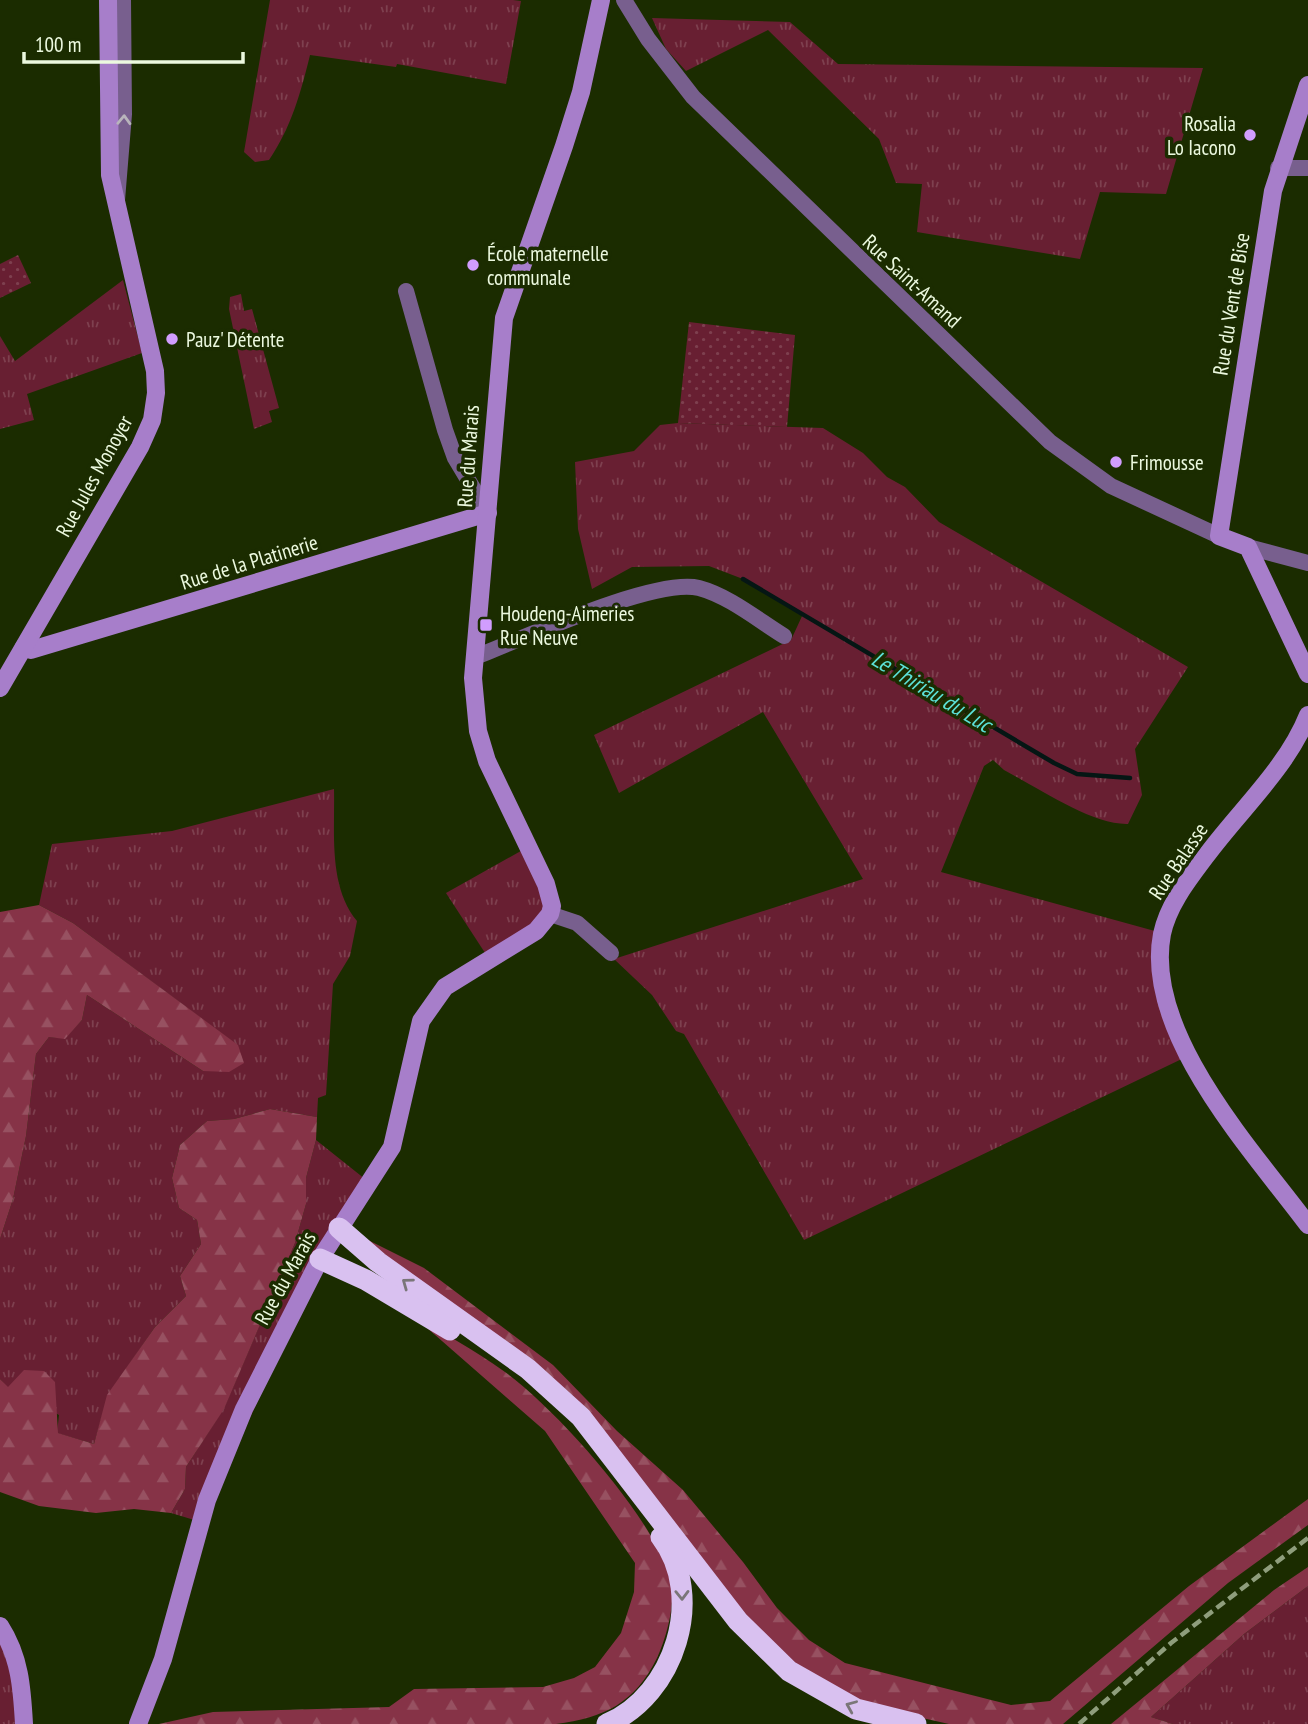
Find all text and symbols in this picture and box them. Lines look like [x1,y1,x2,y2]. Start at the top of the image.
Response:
scale bar [24,21,243,65]
text: 100 m [35,31,81,58]
place label: Rosalia Lo Iacono [1167,110,1236,161]
one-way arrow [116,115,132,125]
marker: Rosalia Lo Iacono [1242,127,1258,143]
street label: Rue Saint-Amand [857,228,967,334]
street label: Rue du Vent de Bise [1206,231,1256,377]
place label: École maternelle communale [487,240,609,291]
marker: École maternelle communale [465,257,481,273]
place label: Pauz' Détente [186,326,284,353]
marker: Pauz' Détente [164,331,180,347]
street label: Rue du Marais [451,404,485,508]
street label: Rue Jules Monoyer [50,410,139,541]
place label: Frimousse [1130,449,1204,476]
marker: Frimousse [1108,454,1124,470]
street label: Rue de la Platinerie [177,528,321,596]
place label: Houdeng-Aimeries Rue Neuve [500,600,634,651]
marker: Houdeng-Aimeries Rue Neuve [478,617,494,633]
water label: Le Thiriau du Luc [867,644,1000,740]
street label: Rue Balasse [1143,817,1213,905]
street label: Rue du Marais [248,1227,322,1329]
one-way arrow [402,1279,415,1291]
one-way arrow [675,1589,690,1600]
one-way arrow [845,1700,857,1714]

